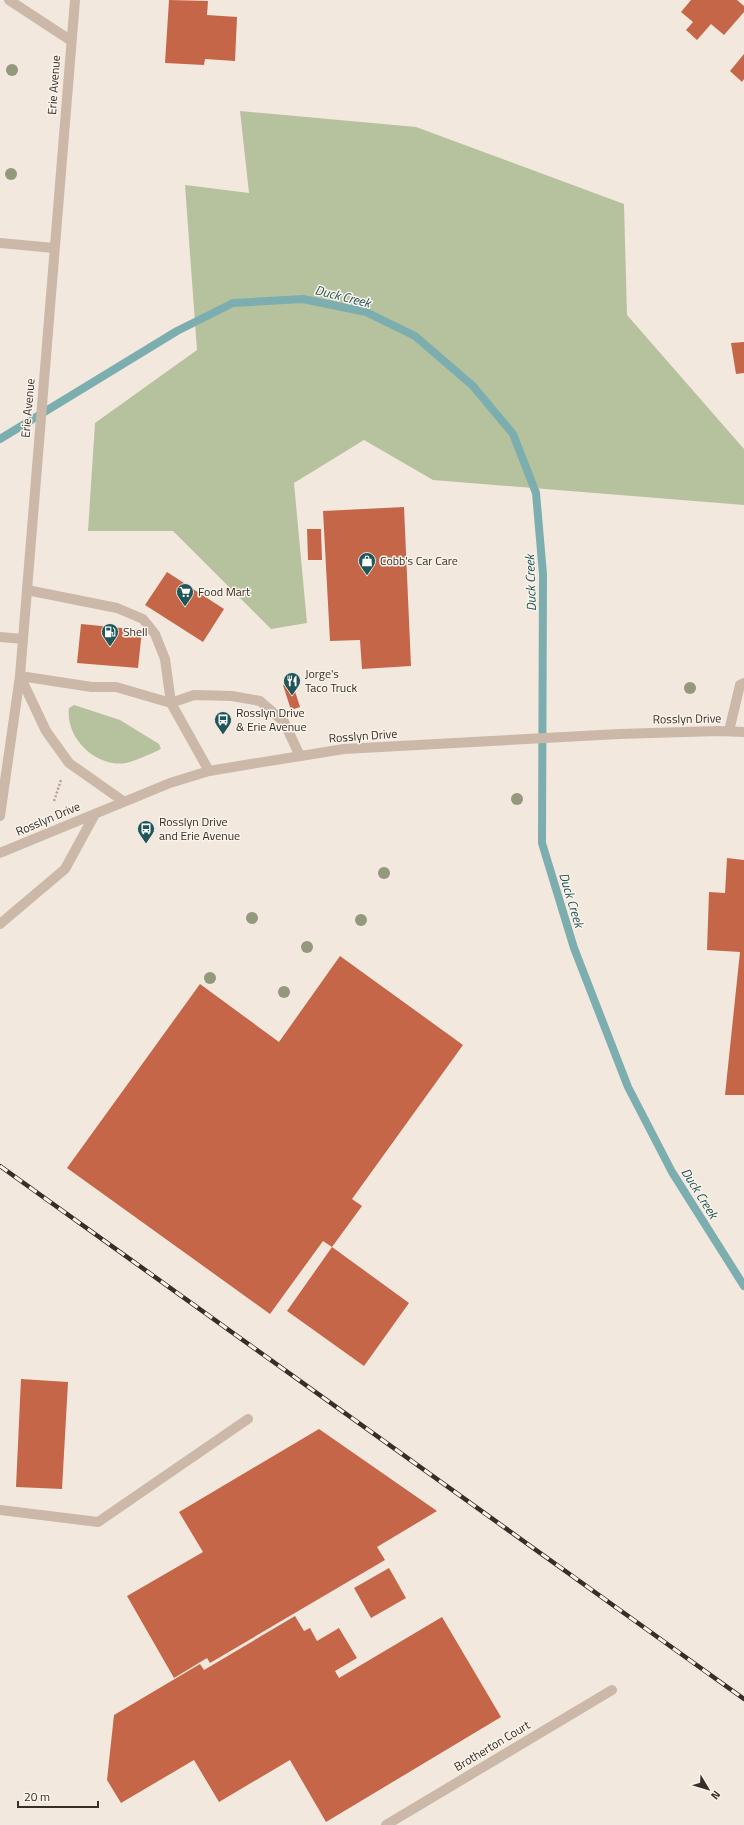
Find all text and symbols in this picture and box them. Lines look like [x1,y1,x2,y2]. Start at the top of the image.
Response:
street label: Erie Avenue [42,55,65,115]
water label: Duck Creek [313,279,375,313]
street label: Erie Avenue [15,377,40,438]
shop icon: Cobb's Car Care [357,551,377,576]
place label: Cobb's Car Care [380,551,458,570]
water label: Duck Creek [519,552,541,612]
supermarket icon: Food Mart [175,582,195,607]
place label: Food Mart [198,582,251,601]
fuel station icon: Shell [100,622,120,647]
place label: Shell [123,622,148,641]
place label: Jorge's Taco Truck [305,664,357,697]
restaurant icon: Jorge's Taco Truck [282,671,302,696]
place label: Rosslyn Drive & Erie Avenue [236,703,307,736]
street label: Rosslyn Drive [652,708,721,729]
bus stop icon: Rosslyn Drive & Erie Avenue [213,710,233,735]
street label: Rosslyn Drive [328,724,398,747]
street label: Rosslyn Drive [12,796,83,841]
place label: Rosslyn Drive and Erie Avenue [159,812,240,845]
bus stop icon: Rosslyn Drive and Erie Avenue [136,819,156,844]
water label: Duck Creek [554,870,590,932]
water label: Duck Creek [677,1164,725,1224]
street label: Brotherton Court [450,1715,534,1776]
north arrow [688,1769,728,1809]
scale bar [18,1783,98,1809]
text: 20 m [24,1787,50,1806]
text: N [707,1787,725,1803]

